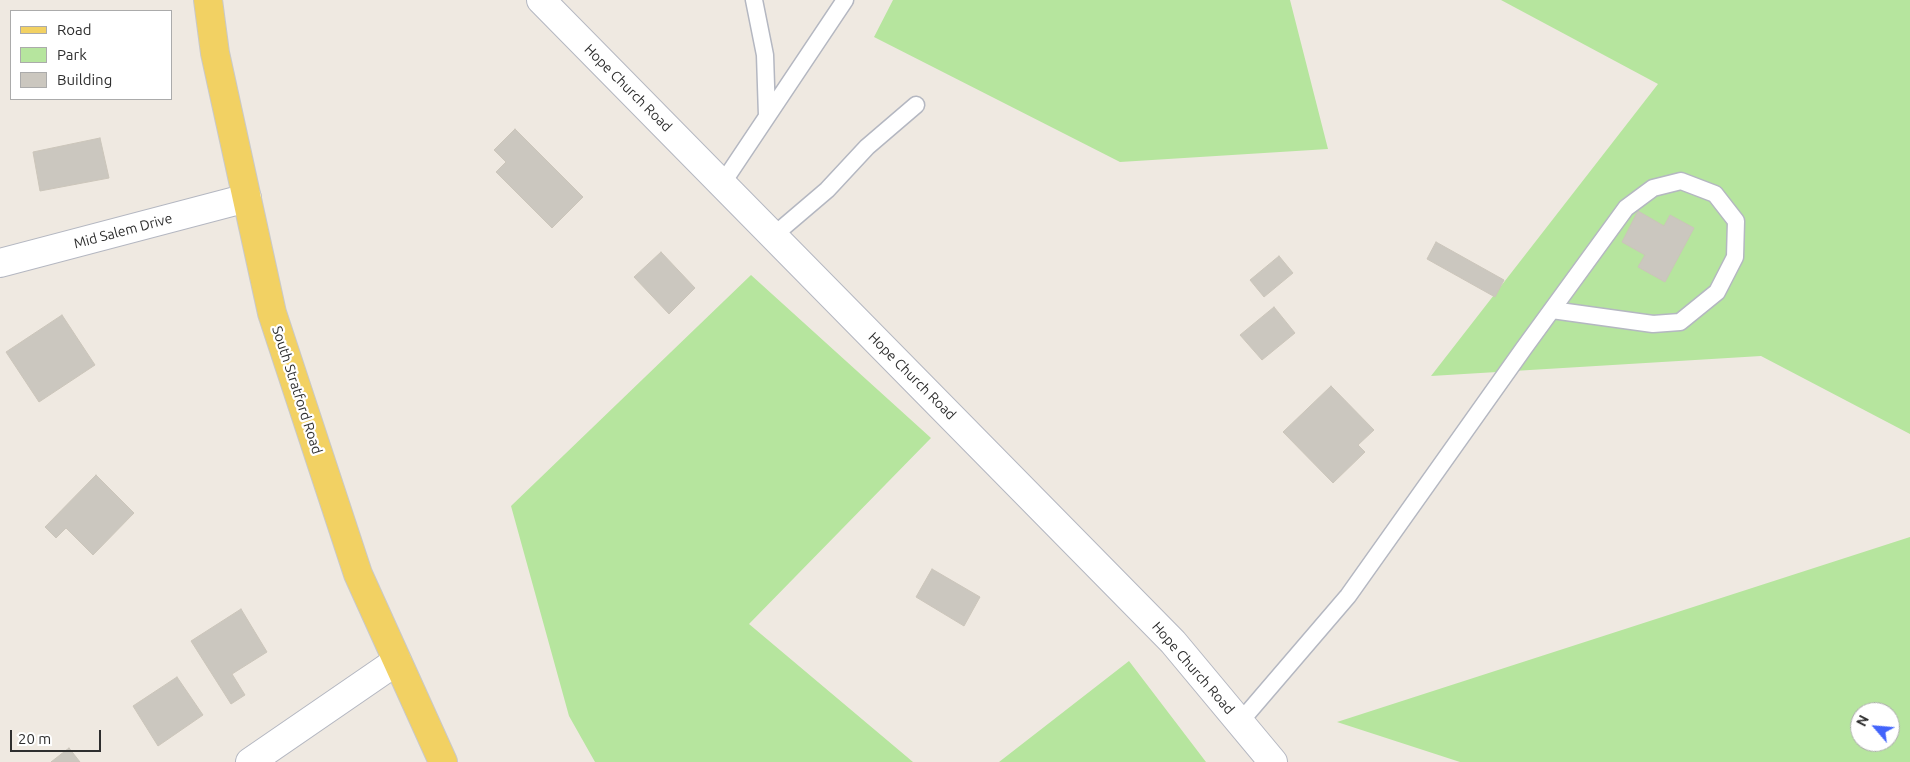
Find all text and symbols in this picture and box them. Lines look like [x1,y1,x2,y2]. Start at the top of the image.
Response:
legend [10,10,172,100]
text: Road [57,21,92,38]
street label: Hope Church Road [581,41,675,135]
text: Park [57,46,87,63]
text: Building [57,71,112,88]
street label: Mid Salem Drive [72,210,174,252]
street label: South Stratford Road [268,324,326,456]
street label: Hope Church Road [865,329,959,423]
street label: Hope Church Road [1148,618,1238,718]
north arrow [1850,702,1900,752]
text: N [1853,712,1872,729]
scale bar [12,720,104,752]
text: 20 m [18,730,51,747]

